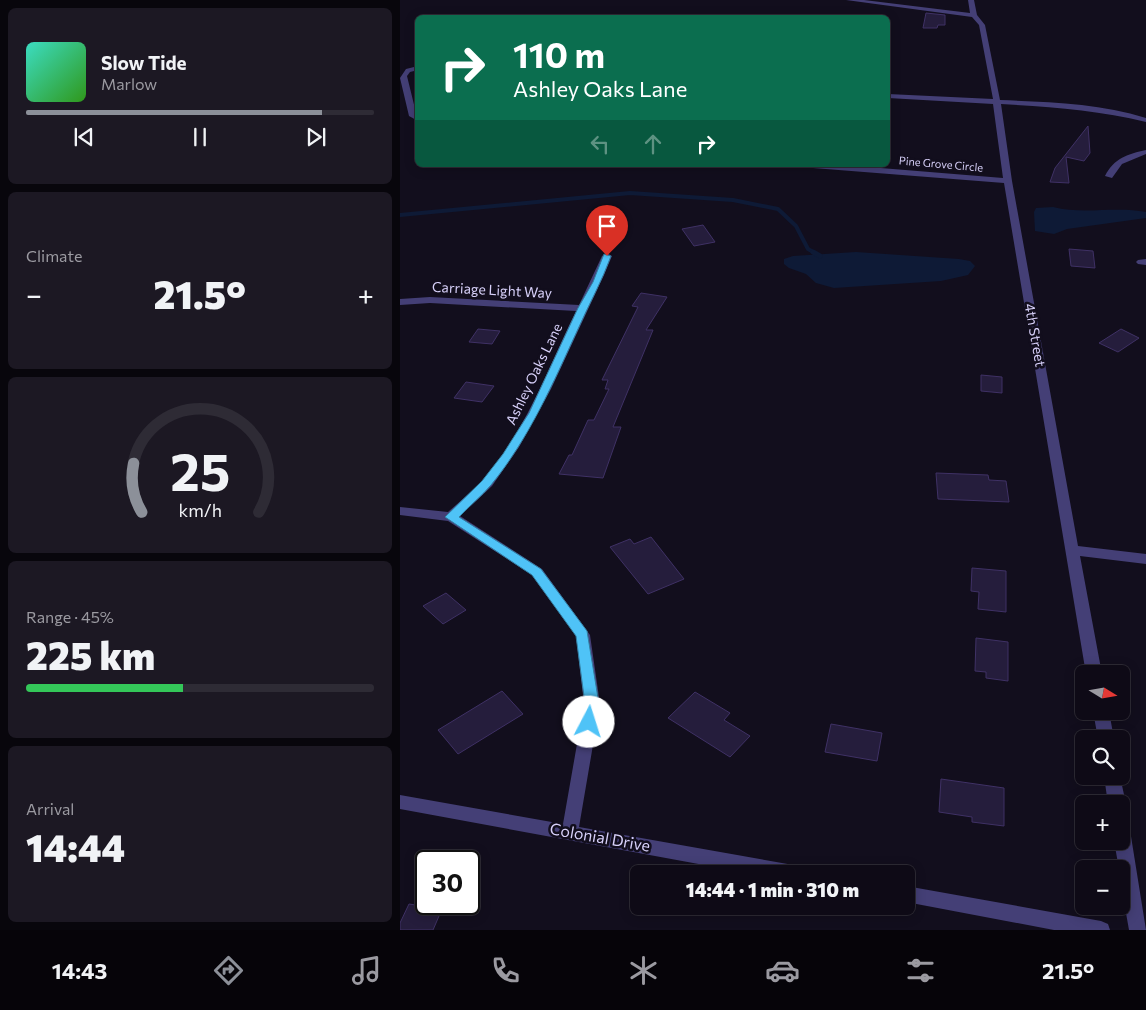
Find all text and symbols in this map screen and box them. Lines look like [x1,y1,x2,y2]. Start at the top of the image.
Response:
text: 110 m [513,32,605,75]
icon: right [430,35,495,100]
text: Slow Tide [101,51,187,74]
text: Marlow [101,74,157,93]
text: Ashley Oaks Lane [513,75,687,102]
icon: previous [70,123,98,151]
icon: pause [186,123,214,151]
icon: next [302,123,330,151]
icon: left [586,130,614,158]
icon: ahead [639,130,667,158]
icon: right [692,130,720,158]
street label: Pine Grove Circle [898,153,984,174]
pin [586,205,628,256]
icon: arrive [593,212,621,240]
text: Climate [26,246,82,265]
text: 21.5° [153,270,246,317]
text: − [26,277,42,311]
text: + [358,277,374,311]
street label: Carriage Light Way [432,278,552,301]
street label: 4th Street [1022,302,1050,368]
street label: Ashley Oaks Lane [502,320,565,427]
text: 25 [170,438,230,502]
text: km/h [178,499,222,521]
text: Range · 45% [26,607,114,626]
text: 225 km [26,631,155,678]
north arrow [1075,665,1130,720]
map controls [1075,665,1130,915]
position arrow [562,695,614,747]
button: search [1075,730,1130,785]
button: + [1075,795,1130,850]
text: Arrival [26,799,74,818]
street label: Colonial Drive [548,818,652,855]
text: 14:44 [26,823,125,870]
speed limit sign: 30 [415,850,480,915]
button: − [1075,860,1130,915]
text: 14:44 · 1 min · 310 m [686,878,859,901]
icon: directions [211,953,246,988]
icon: music [349,953,384,988]
icon: phone [488,953,523,988]
icon: climate [626,953,661,988]
icon: car [765,953,800,988]
icon: filters [903,953,938,988]
text: 14:43 [52,957,107,984]
text: 21.5° [1042,957,1094,984]

